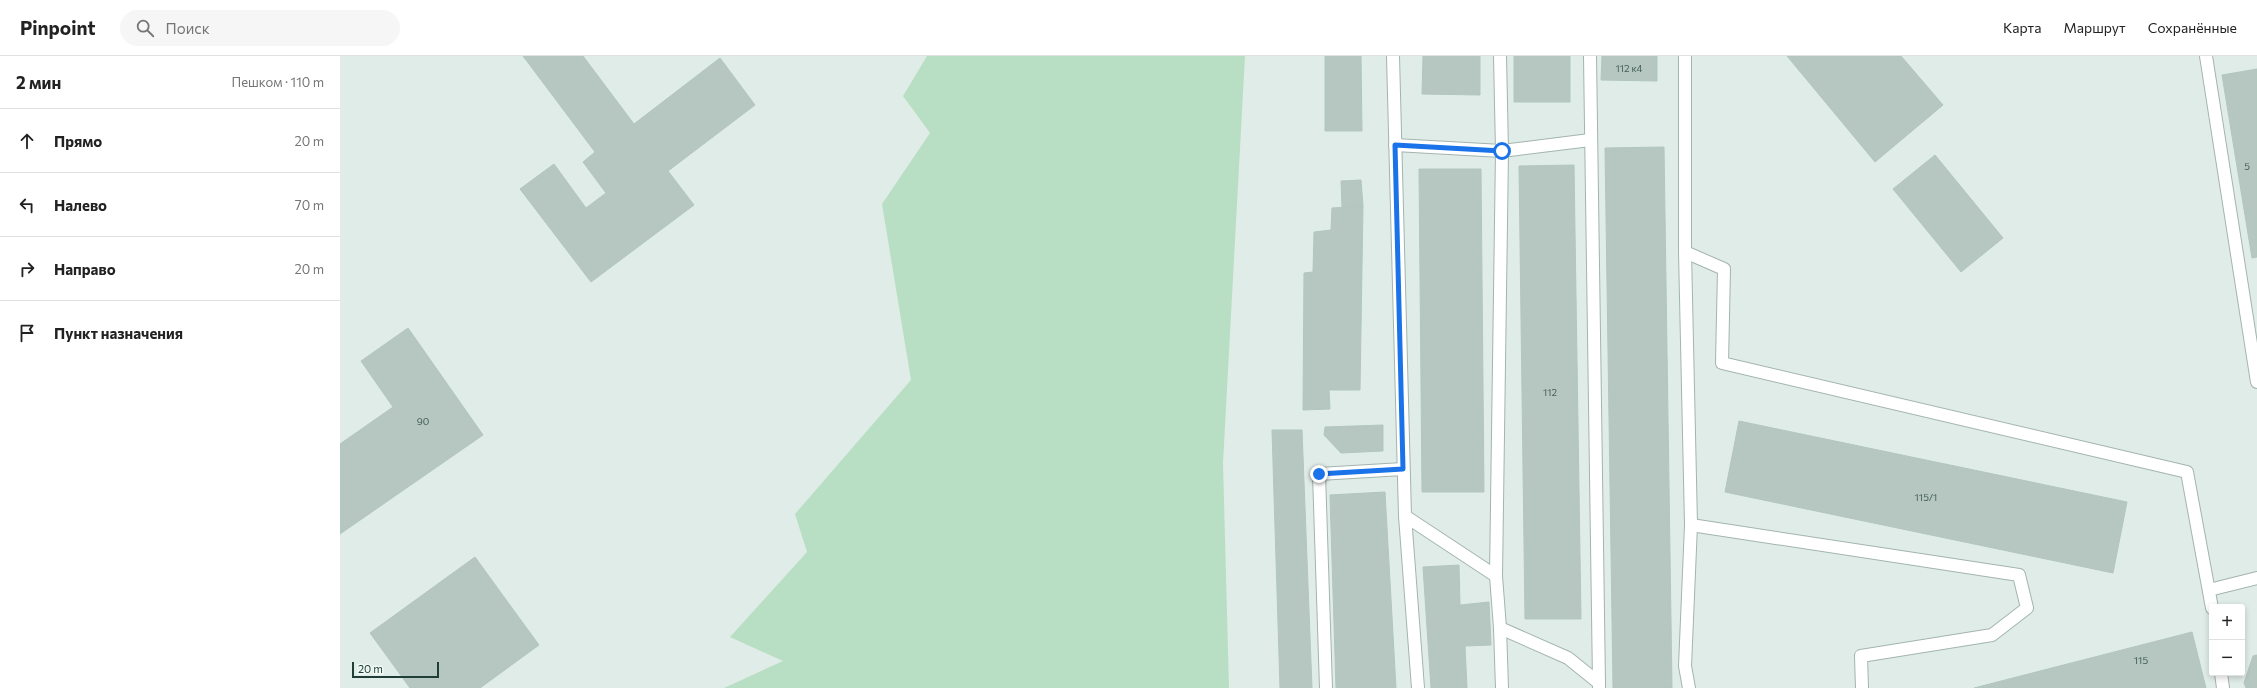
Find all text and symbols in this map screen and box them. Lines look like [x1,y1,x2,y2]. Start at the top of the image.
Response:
search box [120,10,400,46]
text: Pinpoint [20,16,96,39]
icon: search [134,17,156,39]
text: Поиск [166,19,210,37]
text: Карта [2003,19,2041,36]
text: Маршрут [2063,19,2126,36]
text: Сохранённые [2148,19,2237,36]
house number: 112 к4 [1615,62,1643,74]
text: 2 мин [16,72,61,93]
text: Пешком · 110 m [232,74,324,90]
icon: ahead [16,130,38,152]
text: Прямо [54,132,102,150]
text: 20 m [295,133,324,149]
route start [1493,142,1511,160]
house number: 5 [2244,160,2250,172]
icon: left [16,194,38,216]
text: Налево [54,196,107,214]
text: 70 m [295,197,324,213]
icon: right [16,258,38,280]
text: Направо [54,260,116,278]
text: 20 m [295,261,324,277]
icon: arrive [16,322,38,344]
text: Пункт назначения [54,324,183,342]
house number: 112 [1543,386,1557,398]
house number: 90 [417,415,429,427]
route end [1310,465,1328,483]
house number: 115/1 [1915,491,1937,503]
map controls [2209,604,2245,676]
button: + [2209,604,2245,640]
button: − [2209,640,2245,676]
house number: 115 [2134,654,2148,666]
scale bar [352,660,439,679]
text: 20 m [358,662,383,675]

